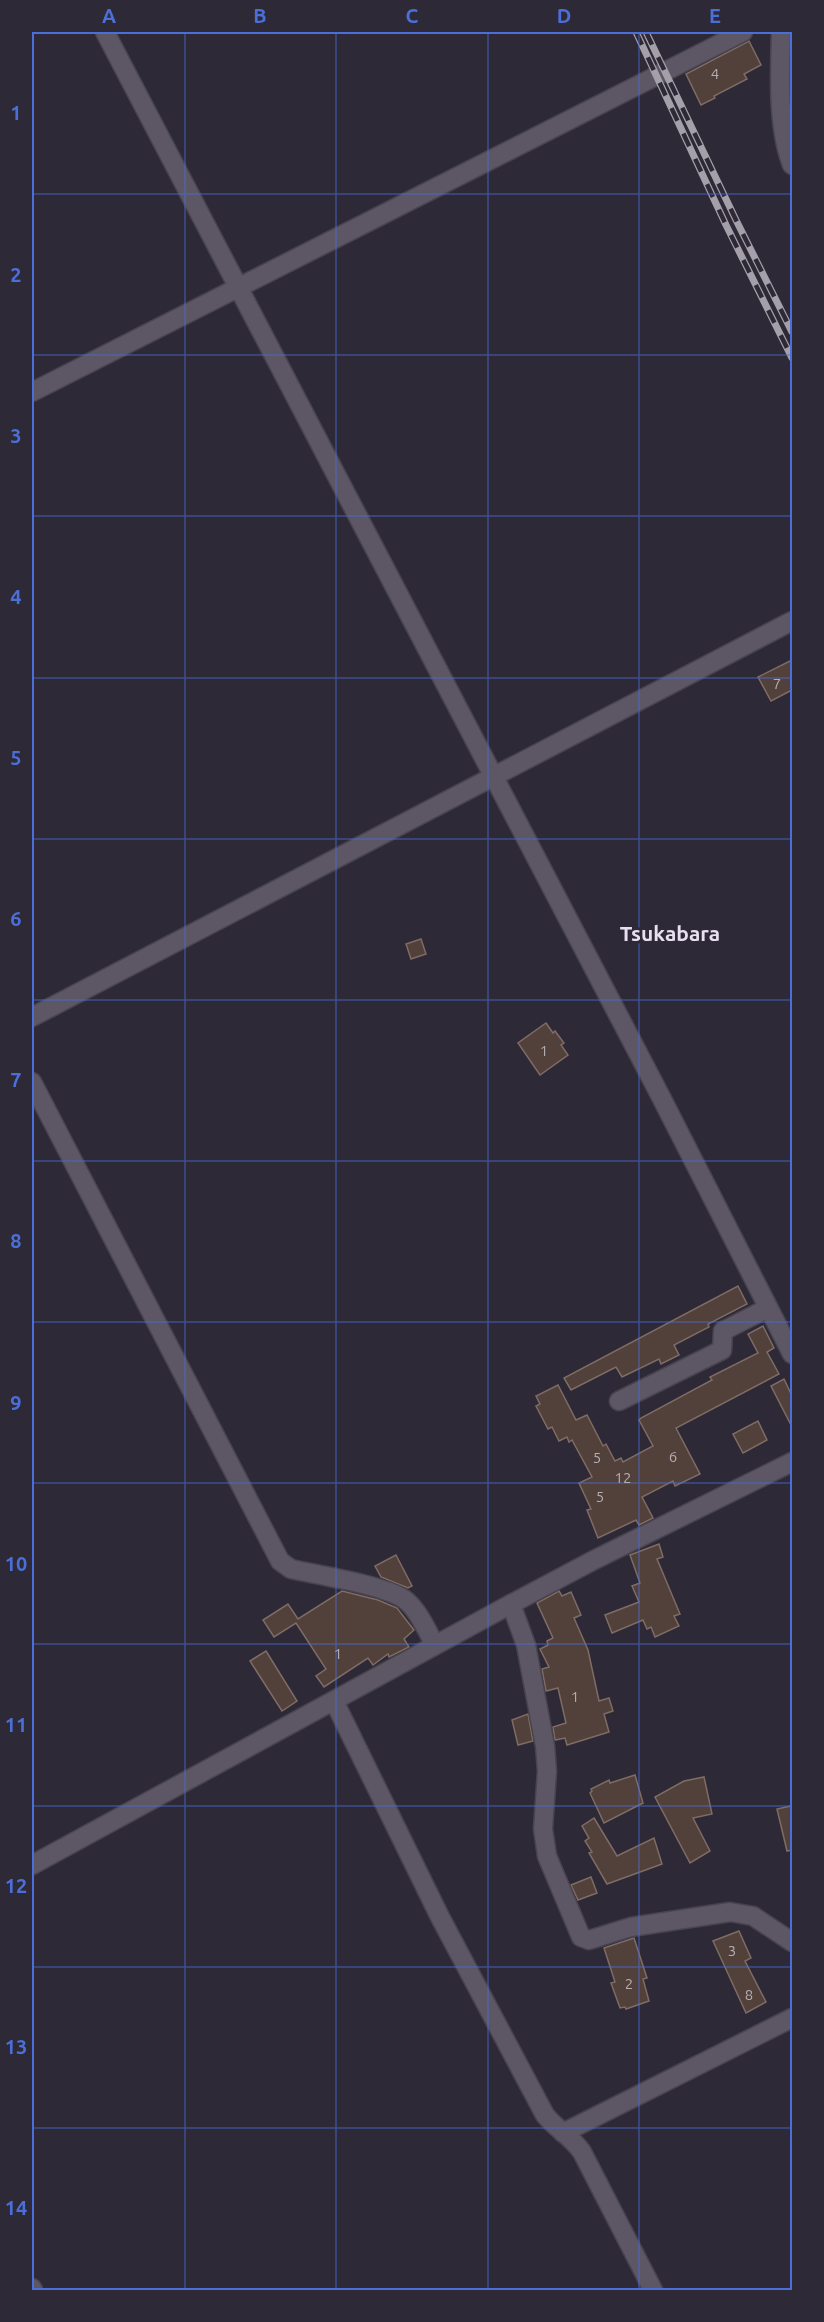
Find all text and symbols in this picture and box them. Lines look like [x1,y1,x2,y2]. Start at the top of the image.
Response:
text: A [102,4,116,27]
text: B [253,4,267,27]
text: C [406,4,419,27]
text: D [557,4,571,27]
text: E [709,4,721,27]
house number: 4 [711,65,719,82]
text: 1 [10,101,22,124]
text: 2 [10,263,22,286]
text: 3 [10,424,22,447]
text: 4 [10,585,22,608]
house number: 7 [773,675,781,692]
text: 5 [10,746,22,769]
text: 6 [10,907,22,930]
district label: Tsukabara [620,921,720,945]
house number: 1 [540,1042,548,1059]
text: 7 [10,1068,22,1091]
text: 8 [10,1229,22,1252]
text: 9 [10,1391,22,1414]
house number: 6 [669,1448,677,1465]
house number: 5 [593,1449,601,1466]
house number: 12 [615,1469,631,1486]
house number: 5 [596,1488,604,1505]
text: 10 [5,1552,27,1575]
house number: 1 [334,1645,342,1662]
house number: 1 [571,1688,579,1705]
text: 11 [5,1713,27,1736]
text: 12 [5,1874,27,1897]
house number: 3 [728,1942,736,1959]
house number: 2 [625,1975,633,1992]
house number: 8 [745,1986,753,2003]
text: 13 [5,2035,27,2058]
text: 14 [5,2196,27,2219]

